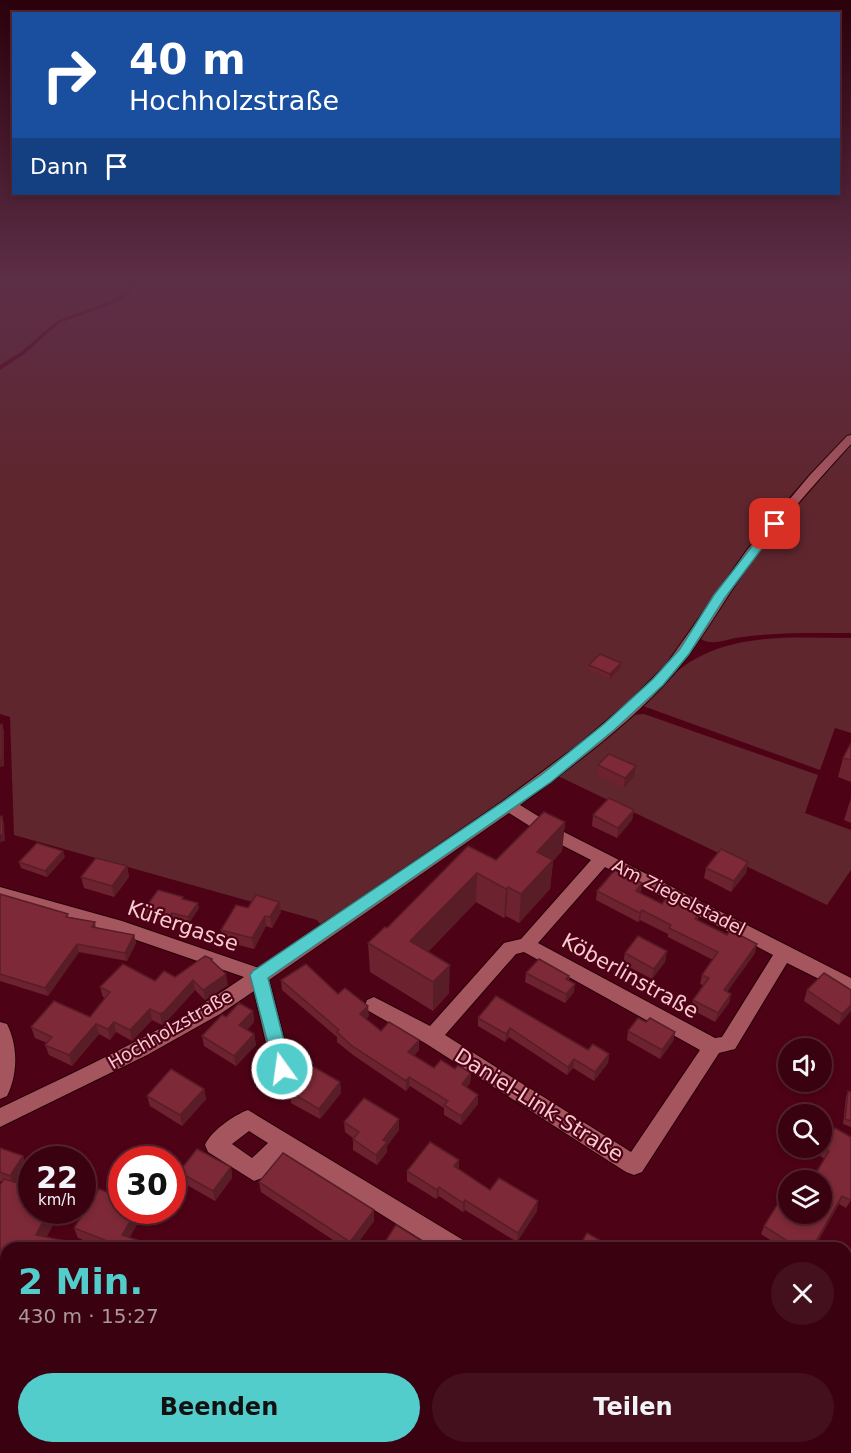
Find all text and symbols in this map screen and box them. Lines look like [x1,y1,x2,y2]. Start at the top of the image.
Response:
text: 40 m [129,35,246,84]
icon: right [30,36,108,114]
text: Hochholzstraße [129,85,339,116]
icon: arrive [100,150,133,183]
text: Dann [30,154,88,179]
pin [749,498,800,549]
icon: arrive [758,507,791,540]
street label: Am Ziegelstadel [609,854,749,940]
street label: Küfergasse [124,896,242,956]
street label: Köberlinstraße [558,929,702,1023]
street label: Hochholzstraße [104,985,236,1073]
position arrow [250,1037,314,1101]
map controls [778,1038,832,1224]
button: sound [778,1038,832,1092]
street label: Daniel-Link-Straße [450,1043,628,1167]
button: search [778,1104,832,1158]
speed limit sign: 30 [108,1146,186,1224]
text: 22 [36,1160,78,1195]
button: layers [778,1170,832,1224]
text: km/h [38,1191,76,1209]
text: 2 Min. [18,1261,143,1302]
button: close [771,1262,834,1325]
text: 430 m · 15:27 [18,1304,159,1328]
button: Beenden [18,1373,420,1442]
button: Teilen [432,1373,834,1442]

